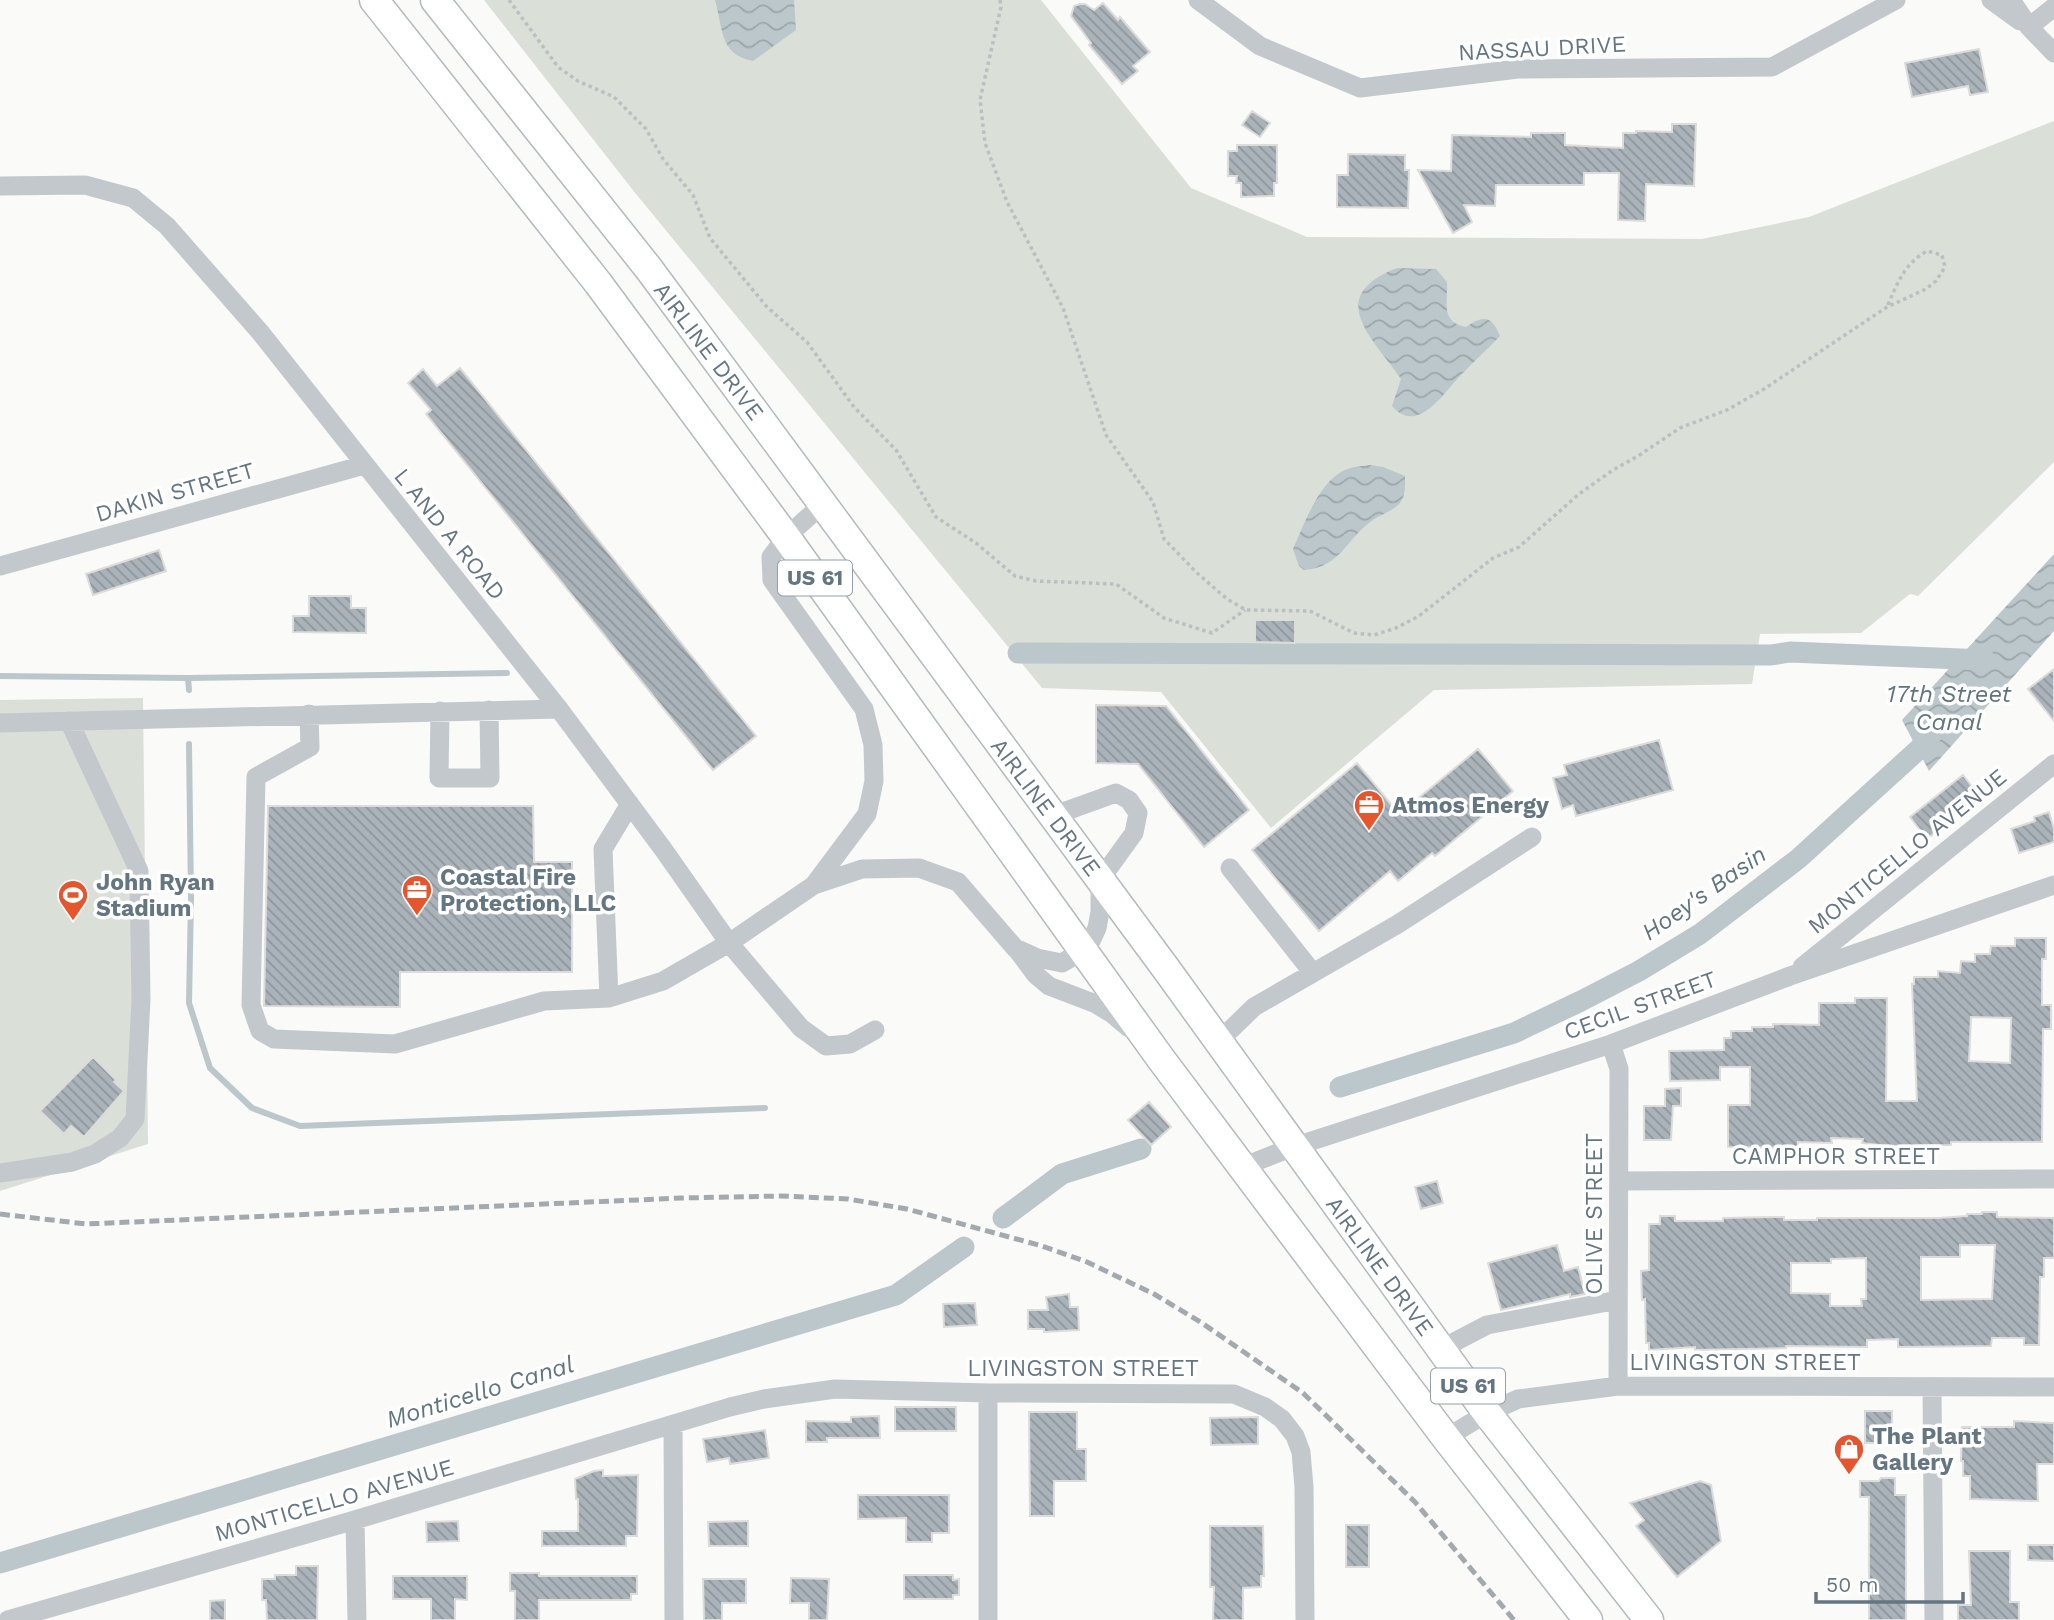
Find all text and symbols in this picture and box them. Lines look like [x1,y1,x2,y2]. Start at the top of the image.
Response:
street label: NASSAU DRIVE [1457,31,1627,66]
street label: AIRLINE DRIVE [648,277,769,426]
street label: DAKIN STREET [92,457,258,528]
street label: L AND A ROAD [388,463,511,606]
road number: US 61 [778,560,852,596]
water label: 17th Street Canal [1887,680,2013,736]
street label: AIRLINE DRIVE [985,733,1106,882]
street label: MONTICELLO AVENUE [1803,763,2012,940]
office icon: Atmos Energy [1352,788,1386,832]
place label: Atmos Energy [1392,792,1549,819]
water label: Hoey's Basin [1636,840,1772,946]
place label: Coastal Fire Protection, LLC [440,864,616,917]
place label: John Ryan Stadium [96,869,215,922]
office icon: Coastal Fire Protection, LLC [400,873,434,917]
sports icon: John Ryan Stadium [56,878,90,922]
street label: CECIL STREET [1560,965,1720,1046]
street label: OLIVE STREET [1581,1133,1608,1295]
street label: CAMPHOR STREET [1732,1143,1940,1170]
street label: AIRLINE DRIVE [1320,1191,1439,1341]
street label: LIVINGSTON STREET [1629,1349,1861,1376]
water label: Monticello Canal [383,1350,577,1434]
street label: LIVINGSTON STREET [967,1355,1199,1382]
road number: US 61 [1431,1368,1505,1404]
place label: The Plant Gallery [1872,1423,1982,1476]
shop icon: The Plant Gallery [1832,1432,1866,1476]
street label: MONTICELLO AVENUE [212,1453,457,1548]
scale bar [1816,1560,1963,1604]
text: 50 m [1826,1572,1878,1597]

